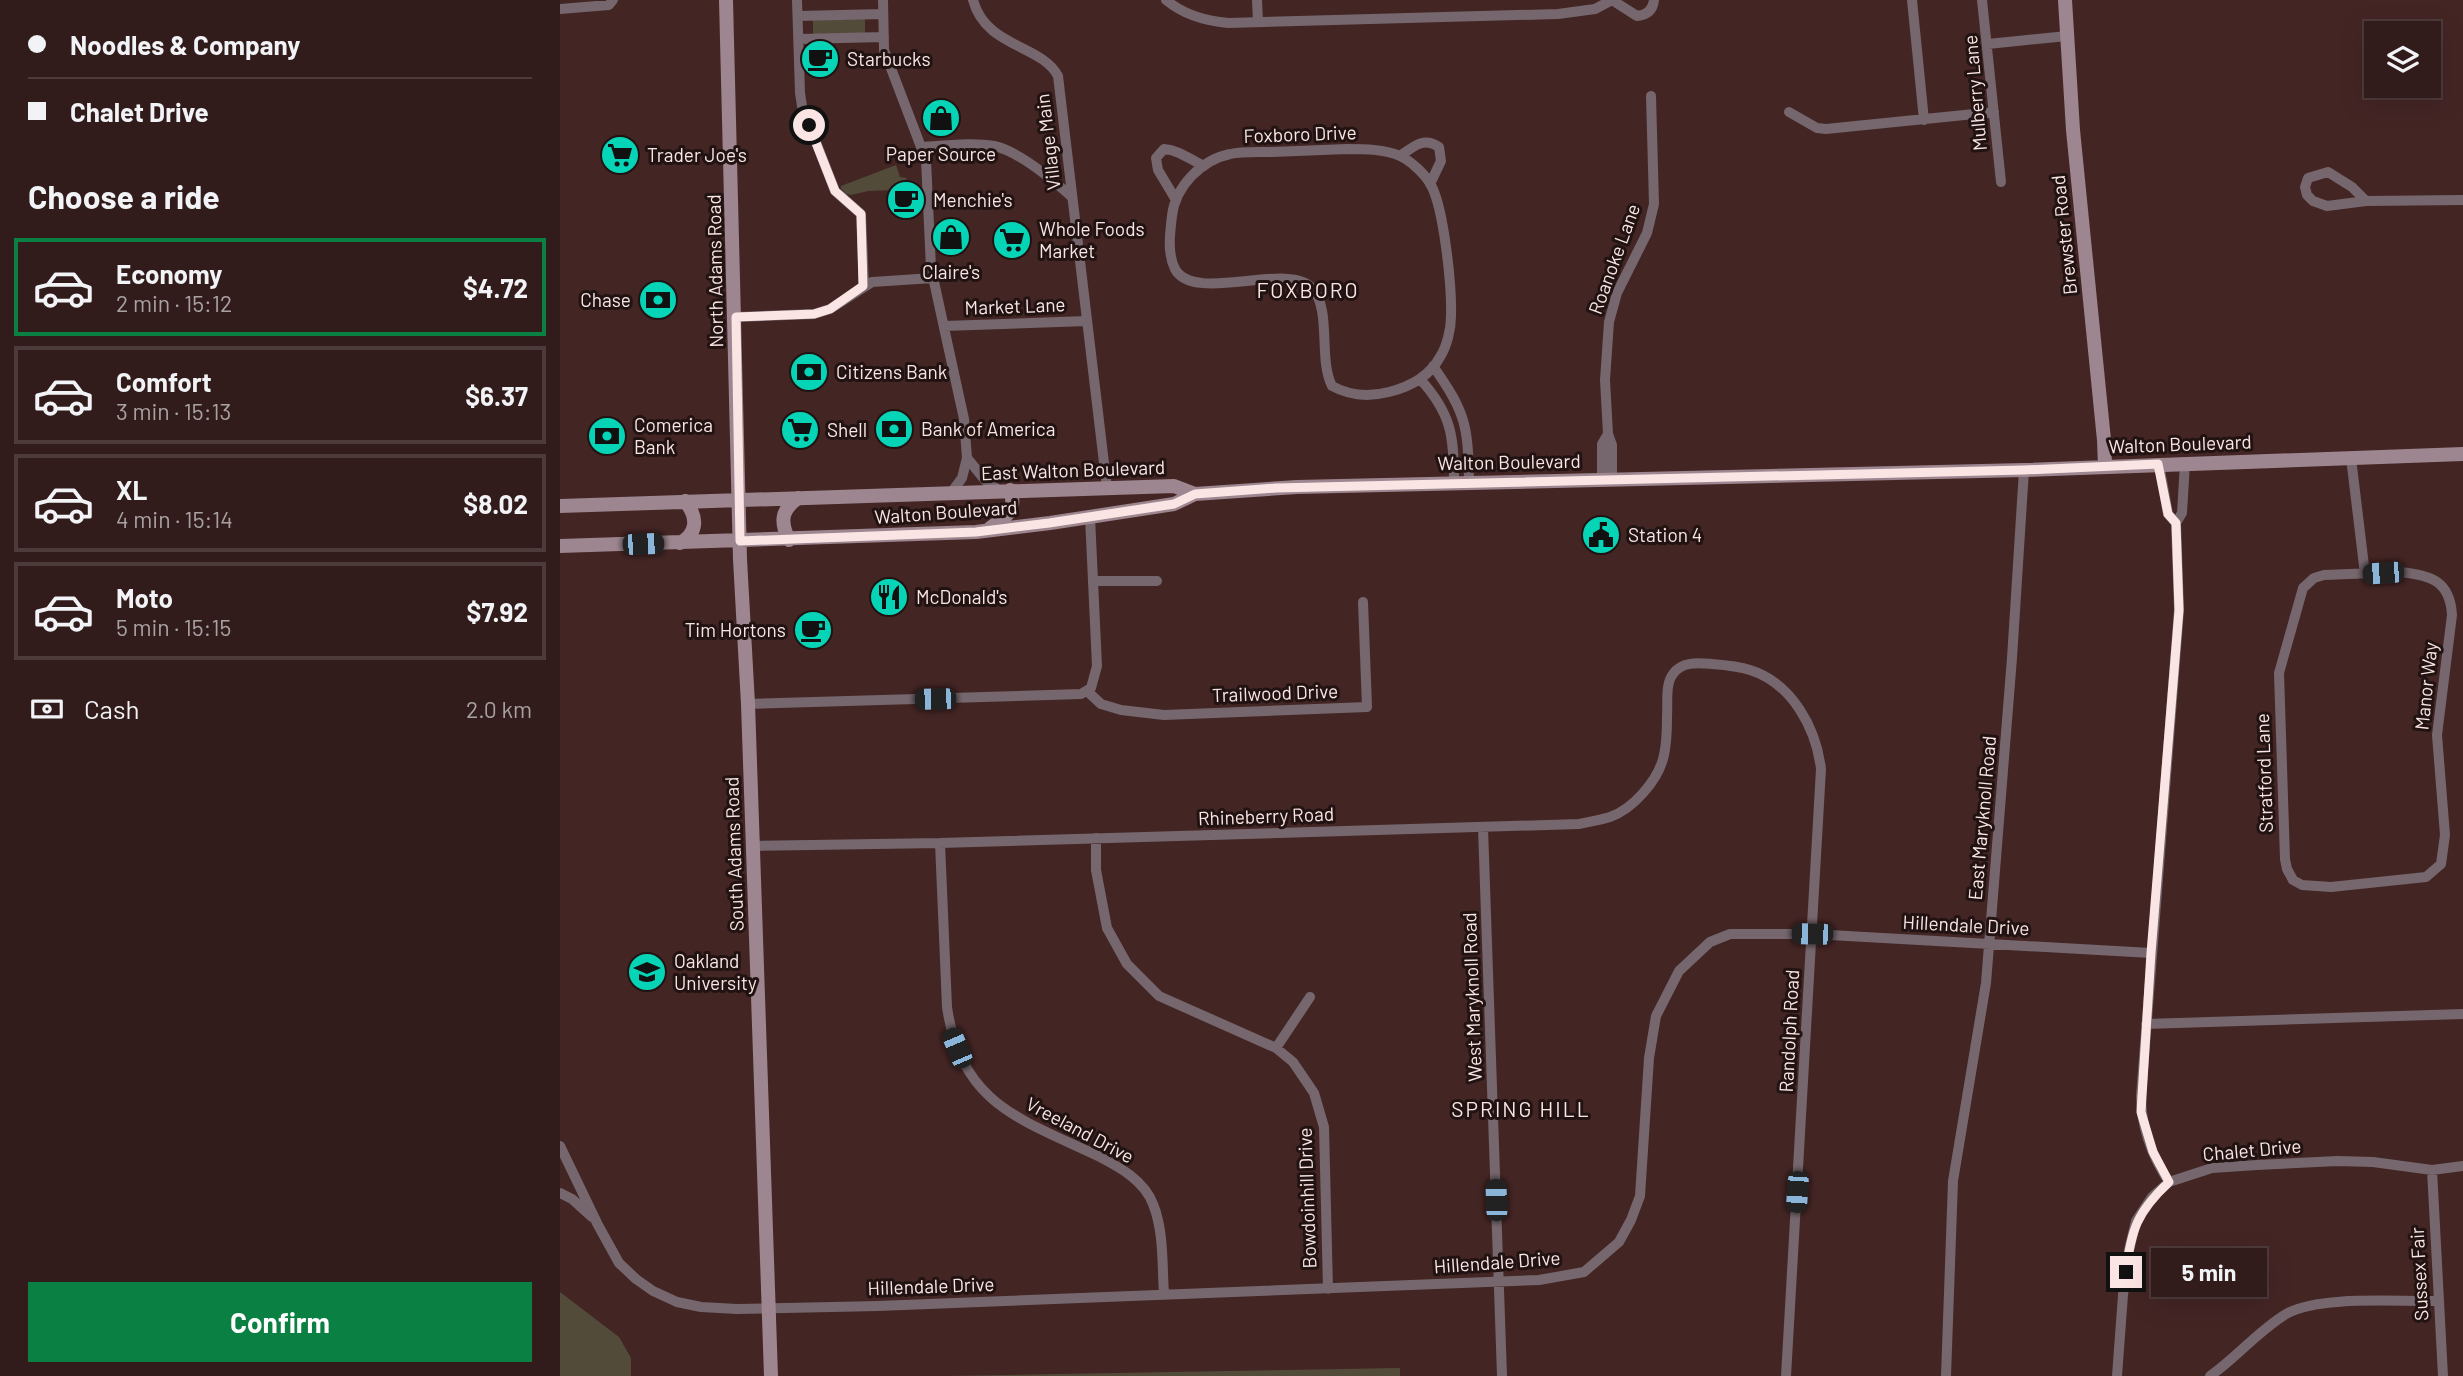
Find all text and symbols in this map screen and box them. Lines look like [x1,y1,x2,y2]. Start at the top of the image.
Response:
map controls [2364,21,2441,98]
button: layers [2364,21,2441,98]
text: Noodles & Company [70,29,300,60]
street label: Mulberry Lane [1958,34,1991,152]
cafe icon: Starbucks [799,38,841,80]
place label: Starbucks [847,47,931,70]
street label: Village Main [1030,93,1065,192]
text: Chalet Drive [70,96,209,127]
shop icon: Paper Source [920,97,962,139]
route start [793,109,825,141]
street label: Foxboro Drive [1243,120,1357,147]
supermarket icon: Trader Joe's [599,134,641,176]
place label: Paper Source [886,142,996,165]
place label: Trader Joe's [647,143,747,166]
street label: Brewster Road [2046,174,2081,296]
text: Choose a ride [28,177,220,215]
cafe icon: Menchie's [885,179,927,221]
place label: Menchie's [933,188,1013,211]
street label: North Adams Road [702,194,727,348]
street label: Roanoke Lane [1583,200,1644,317]
shop icon: Claire's [930,216,972,258]
place label: Whole Foods Market [1039,217,1145,262]
supermarket icon: Whole Foods Market [991,219,1033,261]
icon: car [32,256,95,319]
text: Economy [116,258,222,289]
place label: Claire's [922,260,980,283]
text: $4.72 [463,272,528,303]
district label: FOXBORO [1256,277,1360,302]
bank icon: Chase [637,279,679,321]
place label: Chase [580,288,631,311]
text: 2 min · 15:12 [116,289,232,317]
street label: Market Lane [964,292,1066,319]
bank icon: Citizens Bank [788,351,830,393]
place label: Citizens Bank [836,360,947,383]
icon: car [32,364,95,427]
text: Comfort [116,366,212,397]
text: $6.37 [465,380,528,411]
text: 3 min · 15:13 [116,397,231,425]
bank icon: Bank of America [873,408,915,450]
supermarket icon: Shell [779,409,821,451]
place label: Comerica Bank [634,413,713,458]
bank icon: Comerica Bank [586,415,628,457]
place label: Bank of America [921,417,1055,440]
place label: Shell [827,418,867,441]
street label: Walton Boulevard [2108,430,2252,457]
street label: Walton Boulevard [1437,449,1581,474]
street label: East Walton Boulevard [980,455,1165,484]
icon: car [32,472,95,535]
text: XL [116,474,147,505]
text: $8.02 [463,488,528,519]
street label: Walton Boulevard [874,495,1018,528]
text: 4 min · 15:14 [116,505,233,533]
public building icon: Station 4 [1580,514,1622,556]
place label: Station 4 [1628,523,1702,546]
car [622,533,665,555]
car [2362,561,2405,585]
restaurant icon: McDonald's [868,576,910,618]
icon: car [32,580,95,643]
text: Moto [116,582,173,613]
place label: McDonald's [916,585,1007,608]
text: $7.92 [467,596,528,627]
cafe icon: Tim Hortons [792,609,834,651]
text: 5 min · 15:15 [116,613,231,641]
place label: Tim Hortons [685,618,786,641]
street label: Manor Way [2409,640,2442,731]
street label: Trailwood Drive [1212,679,1338,706]
car [914,688,957,710]
icon: cash [28,690,66,728]
text: Cash [84,693,139,724]
text: 2.0 km [466,695,532,723]
street label: Stratford Lane [2250,713,2277,833]
street label: East Maryknoll Road [1963,735,2000,901]
street label: South Adams Road [719,776,748,932]
street label: Rhineberry Road [1197,802,1334,829]
street label: Hillendale Drive [1902,910,2030,939]
street label: West Maryknoll Road [1457,912,1486,1082]
car [1791,923,1834,945]
place label: Oakland University [674,949,757,994]
school or university icon: Oakland University [626,951,668,993]
street label: Randolph Road [1774,969,1803,1093]
car [940,1025,975,1071]
street label: Vreeland Drive [1022,1092,1138,1168]
district label: SPRING HILL [1451,1096,1591,1121]
street label: Bowdoinhill Drive [1293,1127,1320,1269]
street label: Chalet Drive [2202,1134,2302,1165]
car [1786,1170,1809,1214]
car [1485,1179,1508,1221]
street label: Sussex Fair [2405,1227,2432,1321]
street label: Hillendale Drive [1433,1246,1561,1277]
callout: 5 min [2150,1248,2266,1296]
route end [2110,1256,2142,1288]
text: 5 min [2182,1258,2236,1286]
street label: Hillendale Drive [867,1272,995,1299]
button: Confirm [28,1282,532,1362]

